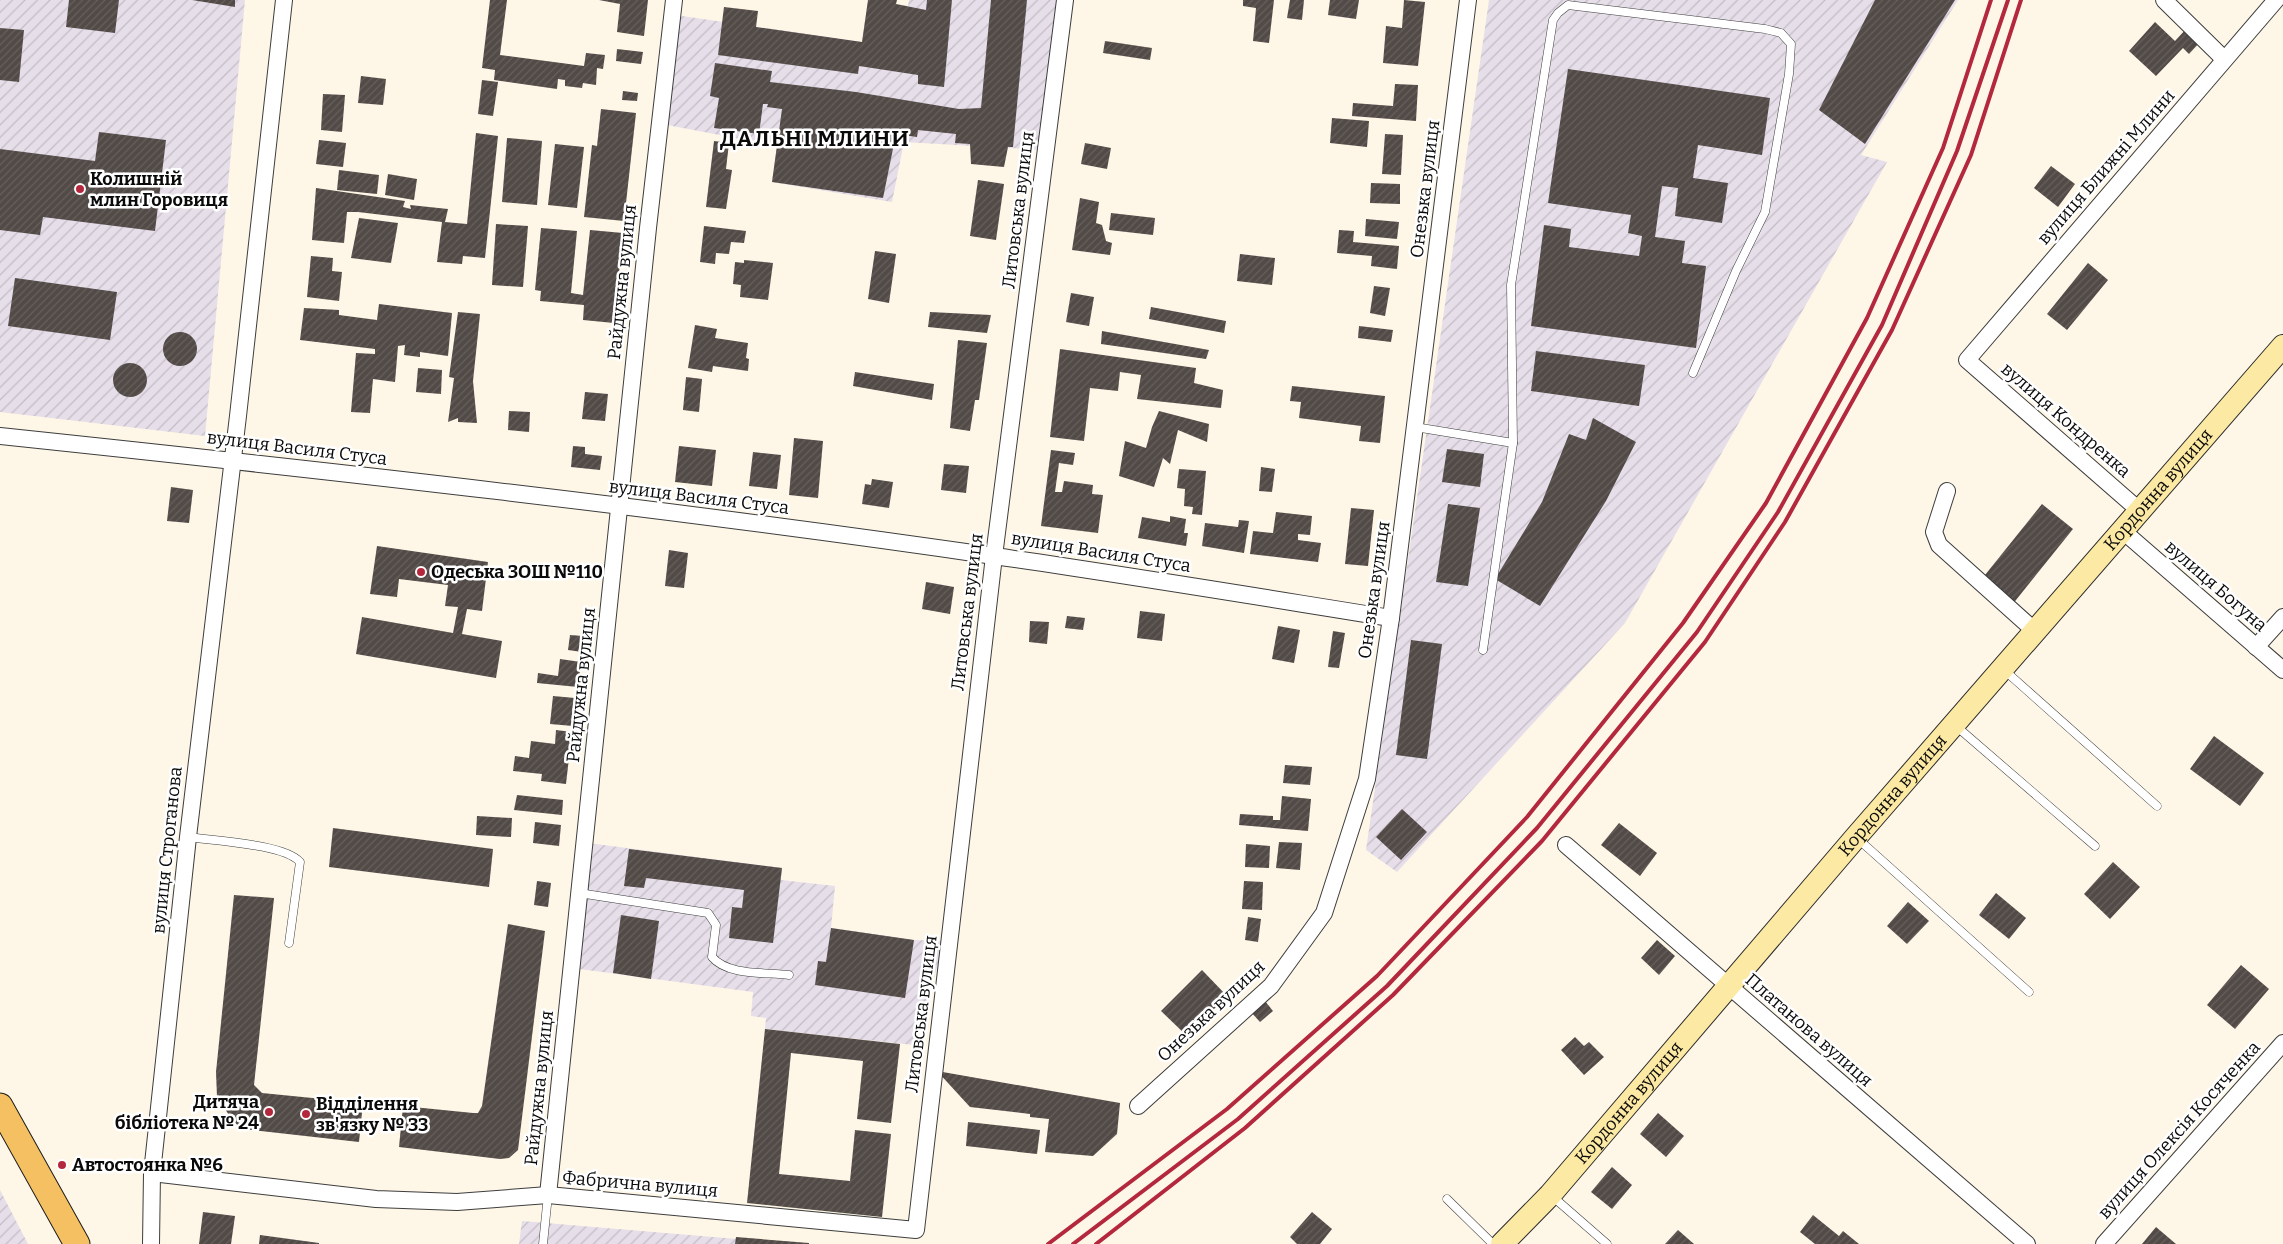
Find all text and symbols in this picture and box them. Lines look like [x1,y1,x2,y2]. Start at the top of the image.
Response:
street label: вулиця Ближні Млини [2033,85,2179,249]
street label: Онезька вулиця [1406,119,1444,259]
district label: ДАЛЬНІ МЛИНИ [720,125,910,152]
street label: Литовська вулиця [997,130,1039,290]
place label: Колишній млин Горовиця [90,168,228,211]
marker: Колишній млин Горовиця [74,183,86,195]
street label: Райдужна вулиця [603,203,641,361]
street label: вулиця Кондренка [1997,358,2135,482]
street label: Кордонна вулиця [2099,424,2217,555]
street label: вулиця Василя Стуса [206,426,389,470]
street label: вулиця Василя Стуса [608,475,791,519]
street label: Онезька вулиця [1353,520,1395,660]
street label: вулиця Василя Стуса [1010,527,1192,577]
street label: Литовська вулиця [946,532,988,692]
street label: вулиця Богуна [2160,536,2272,636]
place label: Одеська ЗОШ №110 [431,561,603,583]
marker: Одеська ЗОШ №110 [415,566,427,578]
street label: Райдужна вулиця [562,606,600,764]
street label: Кордонна вулиця [1834,730,1951,861]
street label: вулиця Строганова [147,765,187,935]
street label: Литовська вулиця [900,934,942,1094]
street label: Онезька вулиця [1153,956,1269,1066]
street label: Платанова вулиця [1741,969,1877,1091]
street label: Райдужна вулиця [520,1009,558,1167]
street label: вулиця Олексія Косяченка [2093,1036,2265,1223]
street label: Кордонна вулиця [1570,1037,1687,1169]
place label: Дитяча бібліотека № 24 [115,1091,259,1134]
place label: Відділення зв'язку № 33 [316,1093,428,1136]
marker: Дитяча бібліотека № 24 [263,1106,275,1118]
marker: Відділення зв'язку № 33 [300,1108,312,1120]
place label: Автостоянка №6 [72,1154,223,1176]
marker: Автостоянка №6 [56,1159,68,1171]
street label: Фабрична вулиця [561,1166,719,1202]

